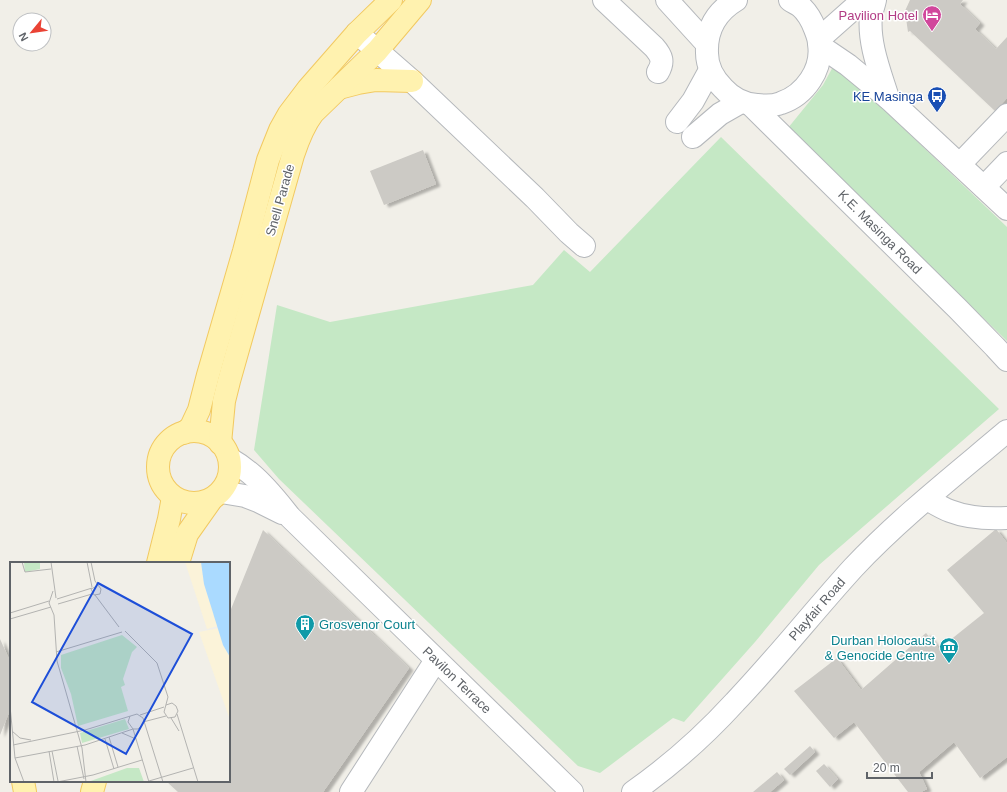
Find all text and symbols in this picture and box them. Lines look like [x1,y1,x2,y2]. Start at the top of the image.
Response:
hotel icon: Pavilion Hotel [921,4,943,32]
place label: Pavilion Hotel [839,8,918,23]
north arrow [12,12,52,52]
text: N [16,30,30,43]
bus stop icon: KE Masinga [926,85,948,113]
place label: KE Masinga [853,89,924,104]
street label: Snell Parade [263,162,297,238]
street label: K.E. Masinga Road [835,187,925,277]
inset map [10,562,230,782]
street label: Playfair Road [786,575,848,643]
building icon: Grosvenor Court [294,613,316,641]
place label: Grosvenor Court [319,617,415,632]
place label: Durban Holocaust & Genocide Centre [824,633,935,663]
museum icon: Durban Holocaust & Genocide Centre [938,636,960,664]
street label: Pavilon Terrace [420,644,494,716]
scale bar [867,754,932,780]
text: 20 m [873,761,900,775]

